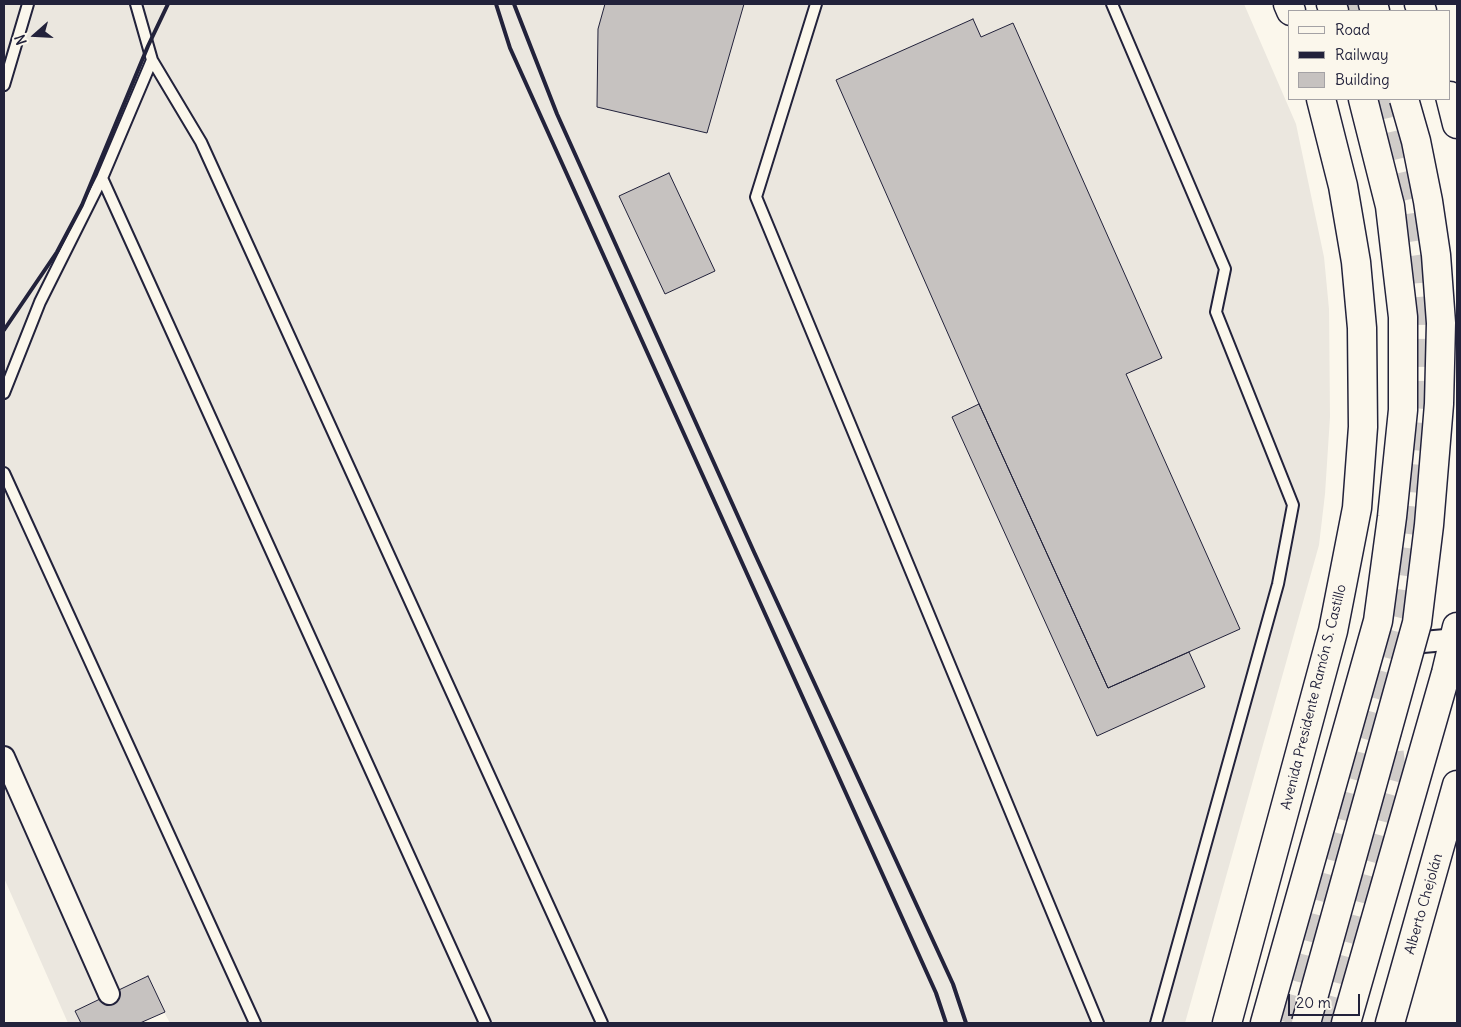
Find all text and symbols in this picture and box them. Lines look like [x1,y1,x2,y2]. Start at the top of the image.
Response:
north arrow [10,10,60,60]
legend [1288,10,1451,100]
text: Road [1335,20,1370,39]
text: N [11,32,31,47]
text: Railway [1335,45,1389,64]
text: Building [1335,70,1390,89]
street label: Avenida Presidente Ramón S. Castillo [1278,583,1350,811]
street label: Alberto Chejolán [1402,852,1446,956]
scale bar [1291,984,1364,1016]
text: 20 m [1296,993,1331,1012]

